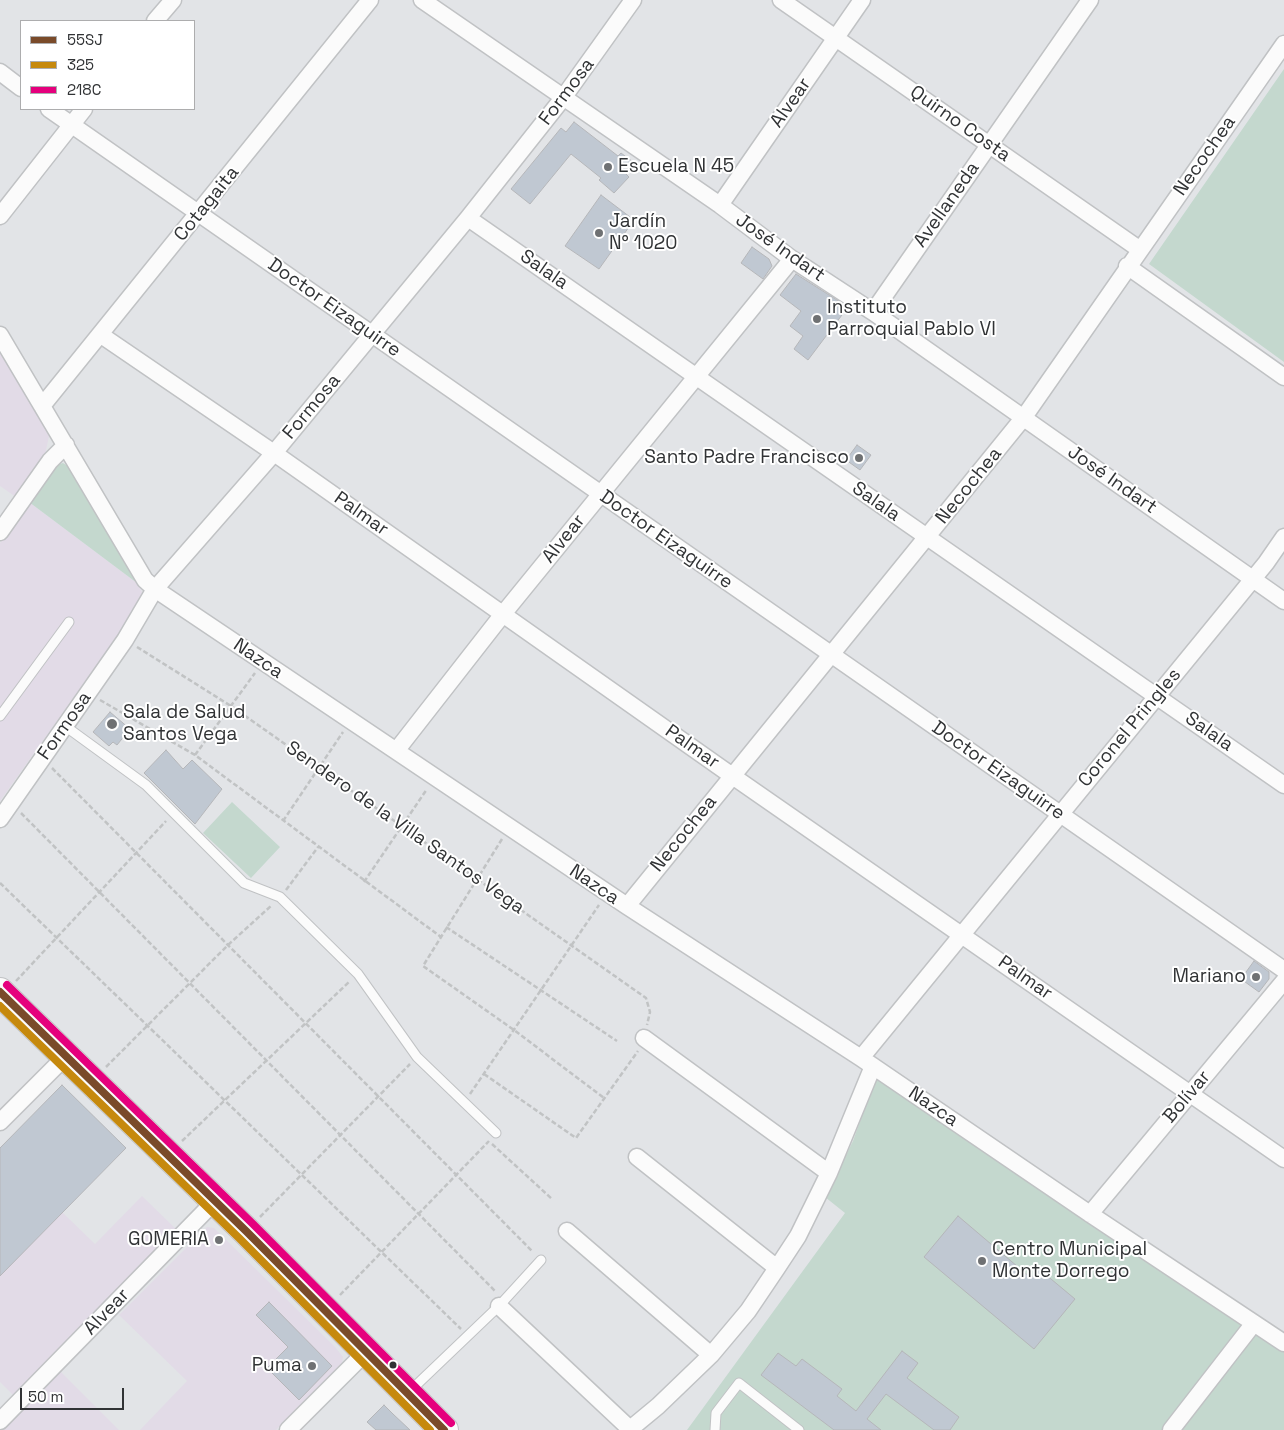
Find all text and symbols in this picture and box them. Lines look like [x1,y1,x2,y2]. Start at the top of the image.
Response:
legend [20,20,195,110]
text: 55SJ [67,30,103,49]
street label: Formosa [534,54,600,130]
text: 325 [67,55,94,74]
street label: Alvear [766,74,816,132]
text: 218C [67,80,101,99]
street label: Quirno Costa [905,81,1015,167]
street label: Necochea [1169,112,1241,200]
place label: Escuela N 45 [618,156,734,178]
street label: Avellaneda [909,158,985,252]
marker: Escuela N 45 [602,161,614,173]
street label: Cotagaita [170,162,244,246]
street label: José Indart [731,209,829,287]
place label: Jardín N° 1020 [609,211,677,255]
marker: Jardín N° 1020 [593,227,605,239]
street label: Salala [515,245,573,295]
street label: Doctor Eizaguirre [263,254,405,362]
place label: Instituto Parroquial Pablo VI [827,297,996,341]
marker: Instituto Parroquial Pablo VI [811,313,823,325]
street label: Formosa [278,370,346,444]
street label: José Indart [1063,441,1161,519]
street label: Necochea [931,443,1007,529]
place label: Santo Padre Francisco [644,447,849,469]
marker: Santo Padre Francisco [853,452,865,464]
street label: Salala [847,477,905,527]
street label: Doctor Eizaguirre [595,486,737,594]
street label: Palmar [329,487,393,541]
street label: Alvear [538,510,590,568]
street label: Nazca [229,634,287,684]
street label: Coronel Pringles [1074,664,1186,792]
street label: Formosa [33,688,97,764]
place label: Sala de Salud Santos Vega [123,702,245,746]
street label: Salala [1180,707,1238,757]
marker: Sala de Salud Santos Vega [105,717,119,731]
street label: Doctor Eizaguirre [927,717,1069,825]
street label: Palmar [660,720,724,774]
street label: Sendero de la Villa Santos Vega [281,737,529,919]
street label: Necochea [646,791,722,877]
street label: Nazca [565,860,623,910]
street label: Palmar [993,951,1057,1005]
place label: Mariano [1173,966,1246,988]
marker: Mariano [1250,971,1262,983]
street label: Bolívar [1158,1066,1216,1128]
street label: Nazca [904,1082,962,1132]
place label: GOMERIA [128,1229,209,1251]
marker: GOMERIA [213,1234,225,1246]
place label: Centro Municipal Monte Dorrego [992,1239,1147,1283]
marker: Centro Municipal Monte Dorrego [976,1255,988,1267]
street label: Alvear [79,1284,135,1340]
place label: Puma [252,1355,302,1377]
marker: Puma [306,1360,318,1372]
unlabelled marker [388,1360,398,1370]
scale bar [22,1378,126,1410]
text: 50 m [28,1387,63,1406]

